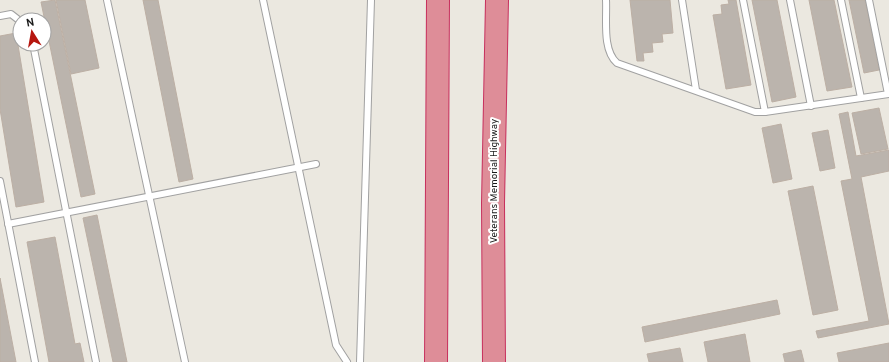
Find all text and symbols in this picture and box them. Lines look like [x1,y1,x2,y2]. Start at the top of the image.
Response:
north arrow [12,12,52,52]
text: N [25,16,35,31]
street label: Veterans Memorial Highway [488,119,501,243]

